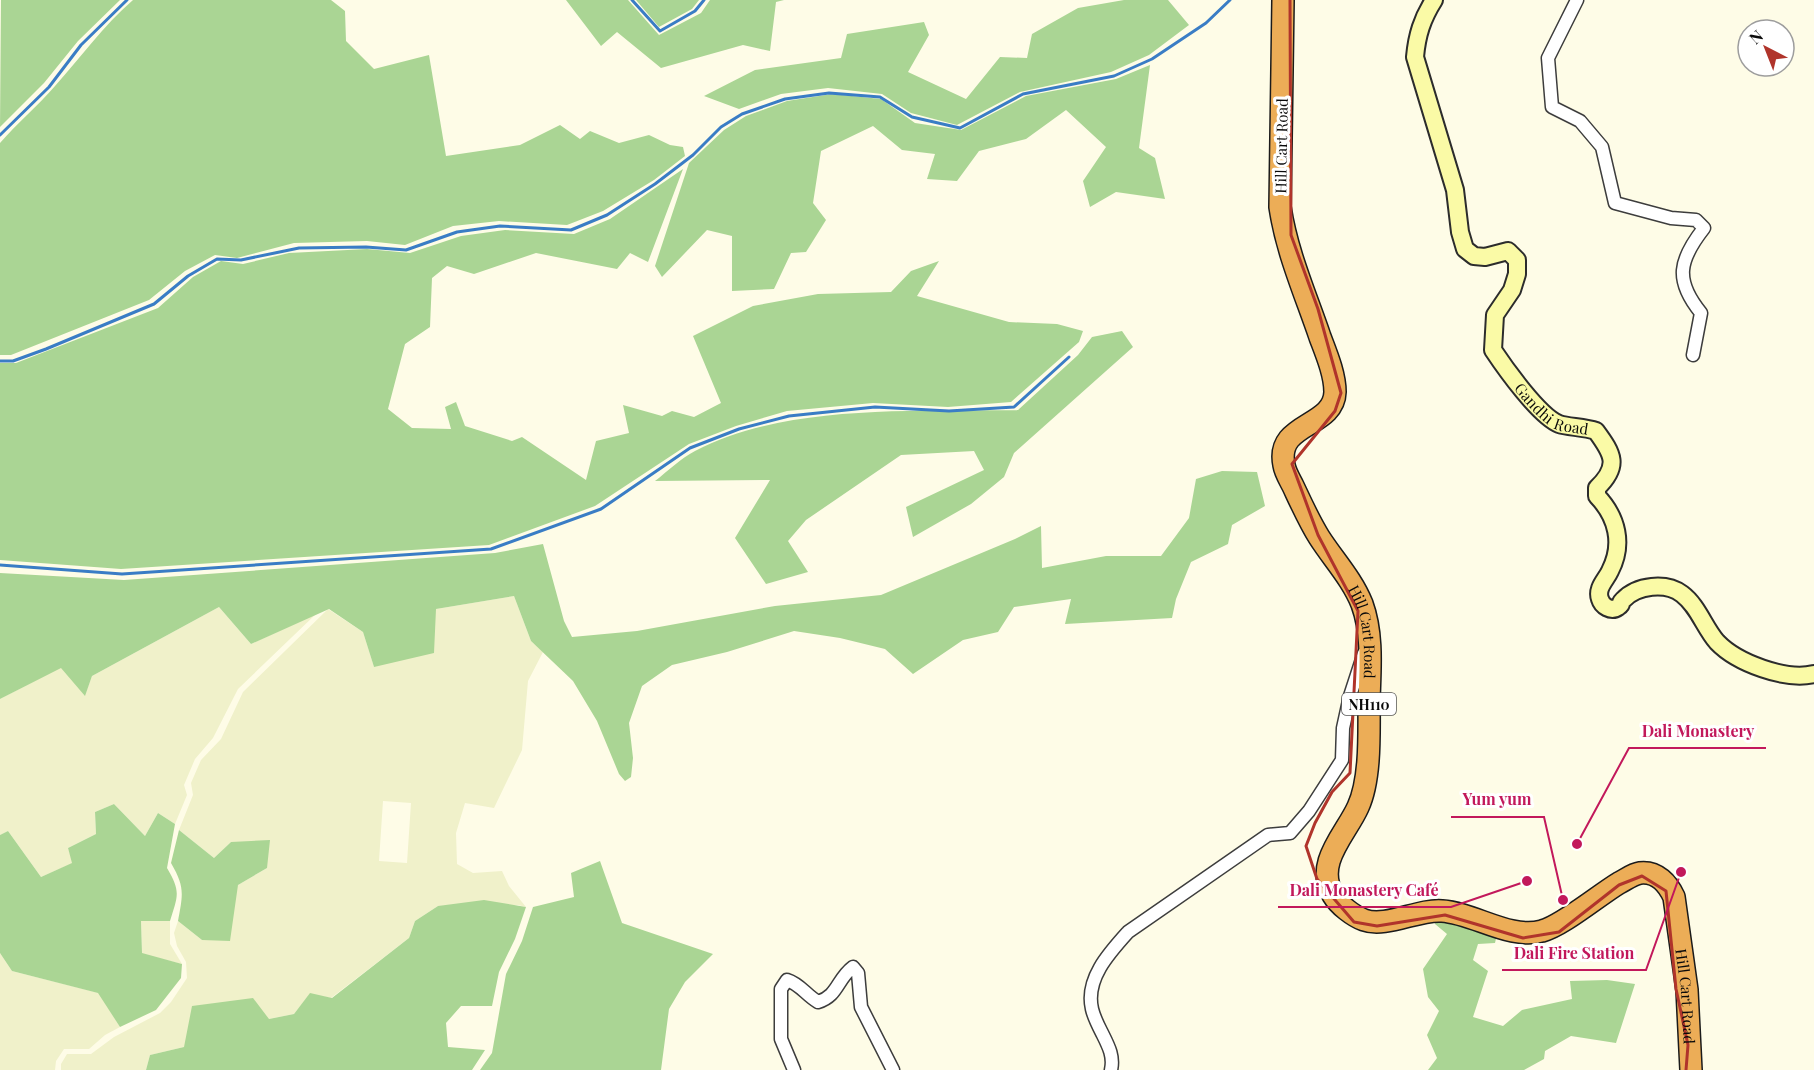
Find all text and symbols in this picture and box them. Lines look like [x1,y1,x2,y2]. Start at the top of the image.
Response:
north arrow [1736,18,1796,78]
text: N [1744,25,1767,48]
street label: Hill Cart Road [1270,98,1292,194]
street label: Gandhi Road [1510,379,1590,439]
street label: Hill Cart Road [1344,581,1380,679]
road number: NH110 [1342,693,1396,715]
callout: Dali Monastery [1629,714,1766,748]
text: Dali Monastery [1642,720,1755,741]
callout: Yum yum [1451,783,1544,817]
text: Yum yum [1462,788,1532,809]
callout: Dali Monastery Café [1278,873,1451,907]
text: Dali Monastery Café [1290,879,1438,900]
callout: Dali Fire Station [1502,936,1646,970]
text: Dali Fire Station [1514,942,1635,963]
street label: Hill Cart Road [1671,947,1700,1045]

